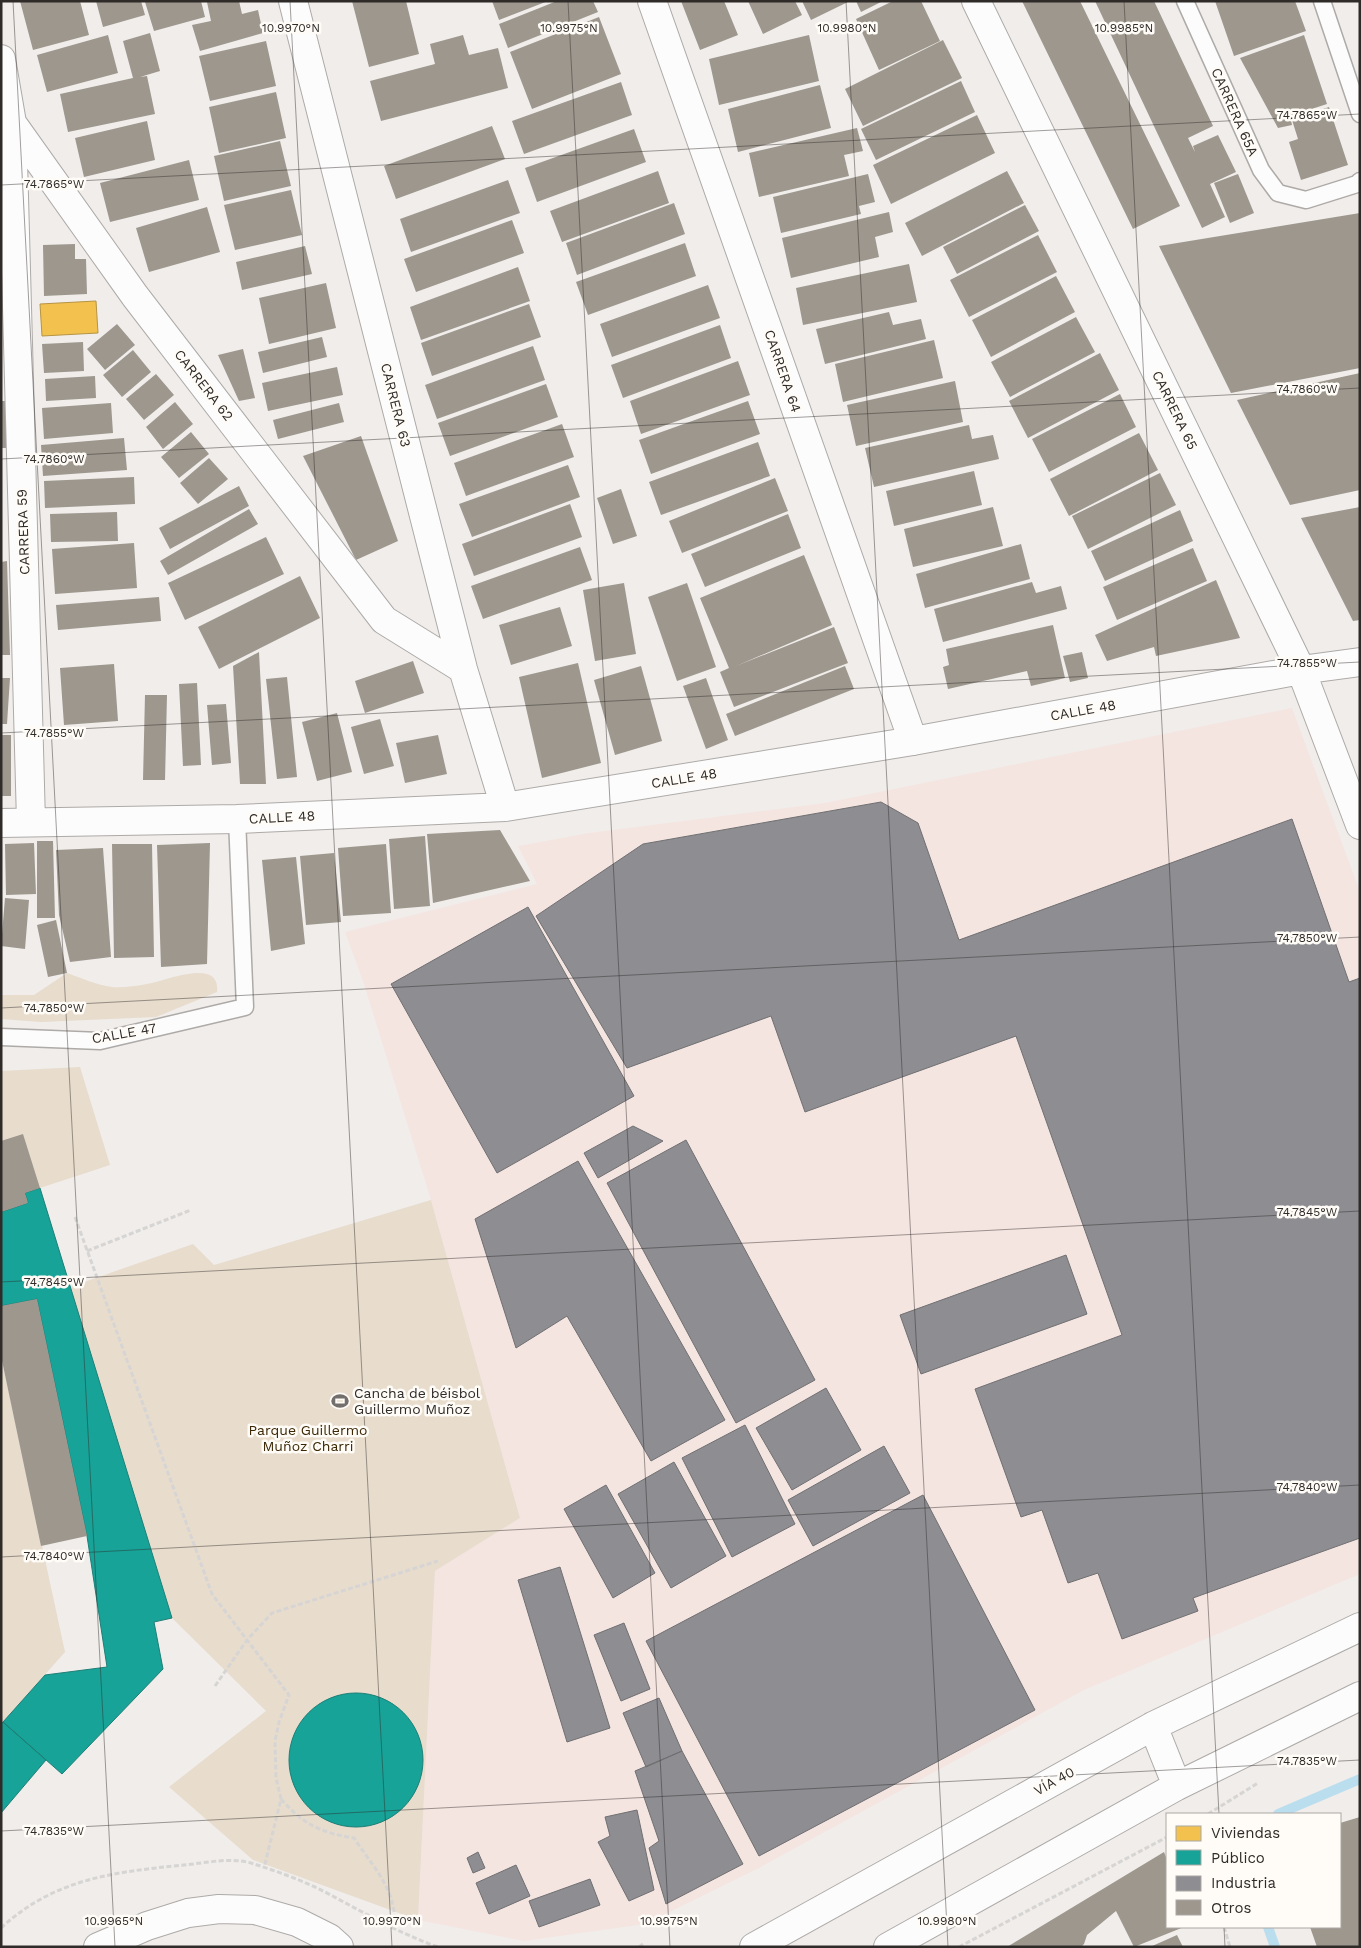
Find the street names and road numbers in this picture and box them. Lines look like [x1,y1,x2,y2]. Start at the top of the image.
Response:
street label: CARRERA 65A [1208,65,1262,159]
street label: CARRERA 64 [761,328,805,414]
street label: CARRERA 62 [171,346,237,424]
street label: CARRERA 63 [378,361,414,449]
street label: CARRERA 65 [1149,368,1201,452]
street label: CARRERA 59 [14,489,32,575]
street label: CALLE 48 [1049,696,1117,724]
street label: CALLE 48 [650,765,718,791]
street label: CALLE 48 [248,807,316,827]
street label: CALLE 47 [91,1019,158,1047]
street label: VÍA 40 [1031,1763,1077,1799]

